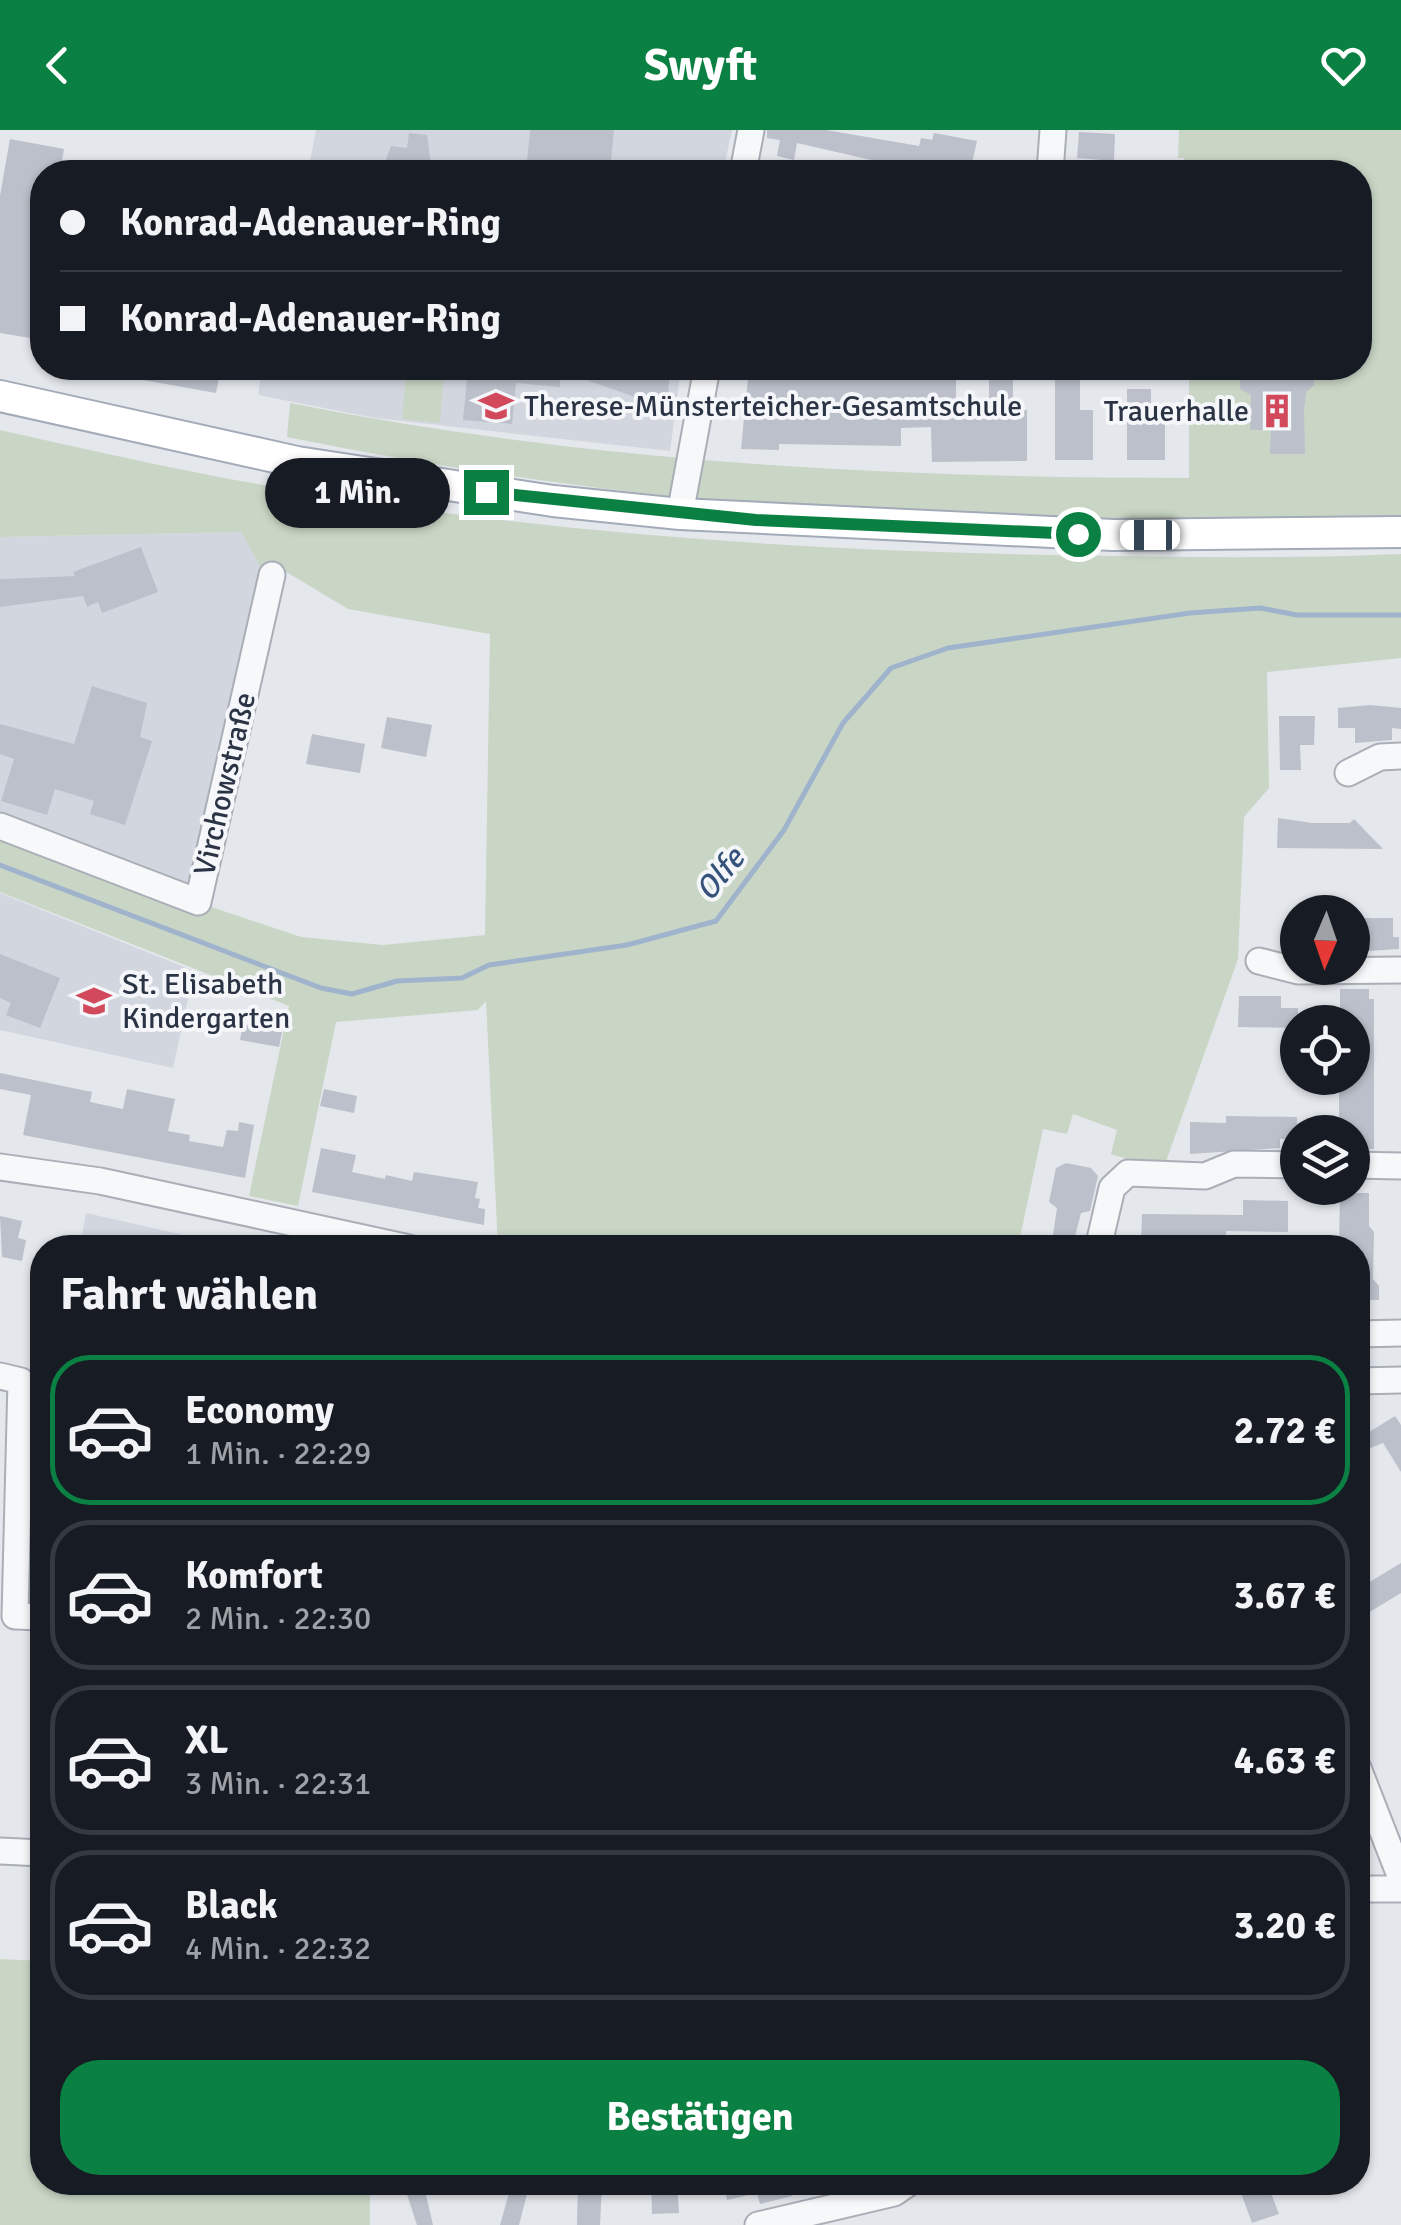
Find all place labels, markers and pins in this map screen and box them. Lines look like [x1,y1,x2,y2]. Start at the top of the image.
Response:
school or university icon: Therese-Münsterteicher-Gesamtschule [477,387,515,425]
place label: Therese-Münsterteicher-Gesamtschule [524,388,1022,425]
building icon: Trauerhalle [1258,392,1296,430]
place label: Trauerhalle [1104,393,1249,430]
place label: St. Elisabeth Kindergarten [122,966,290,1037]
school or university icon: St. Elisabeth Kindergarten [75,982,113,1020]

